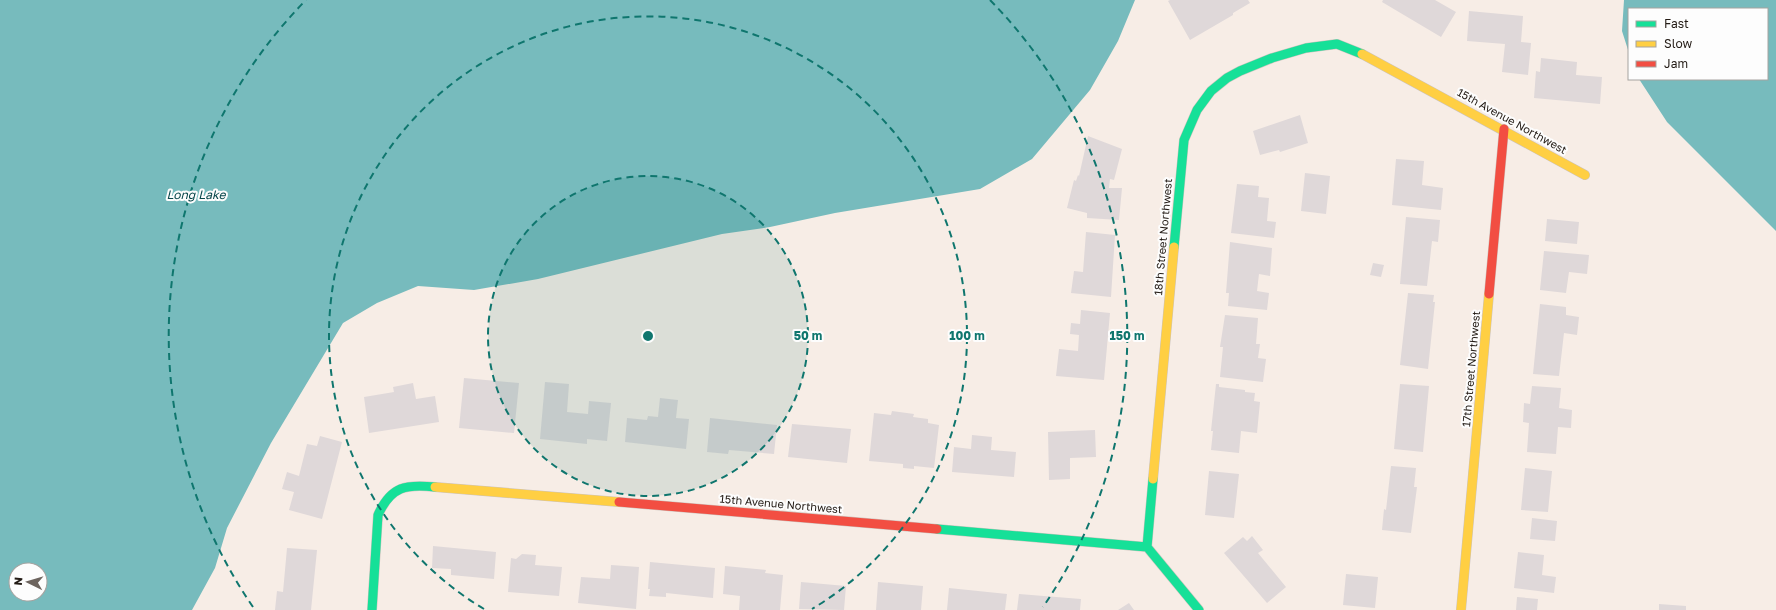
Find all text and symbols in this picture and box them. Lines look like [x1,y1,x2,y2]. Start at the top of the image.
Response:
legend [1628,8,1768,80]
text: Fast [1664,16,1689,31]
text: Slow [1664,36,1692,51]
text: Jam [1664,56,1688,71]
street label: 15th Avenue Northwest [1455,85,1569,156]
street label: 18th Street Northwest [1151,178,1174,296]
water label: Long Lake [167,187,226,202]
street label: 17th Street Northwest [1459,310,1482,427]
text: 50 m [794,328,822,343]
text: 100 m [949,328,985,343]
text: 150 m [1110,328,1144,343]
centre of rings [641,329,655,343]
street label: 15th Avenue Northwest [719,492,843,515]
north arrow [8,562,48,602]
text: N [11,576,24,586]

